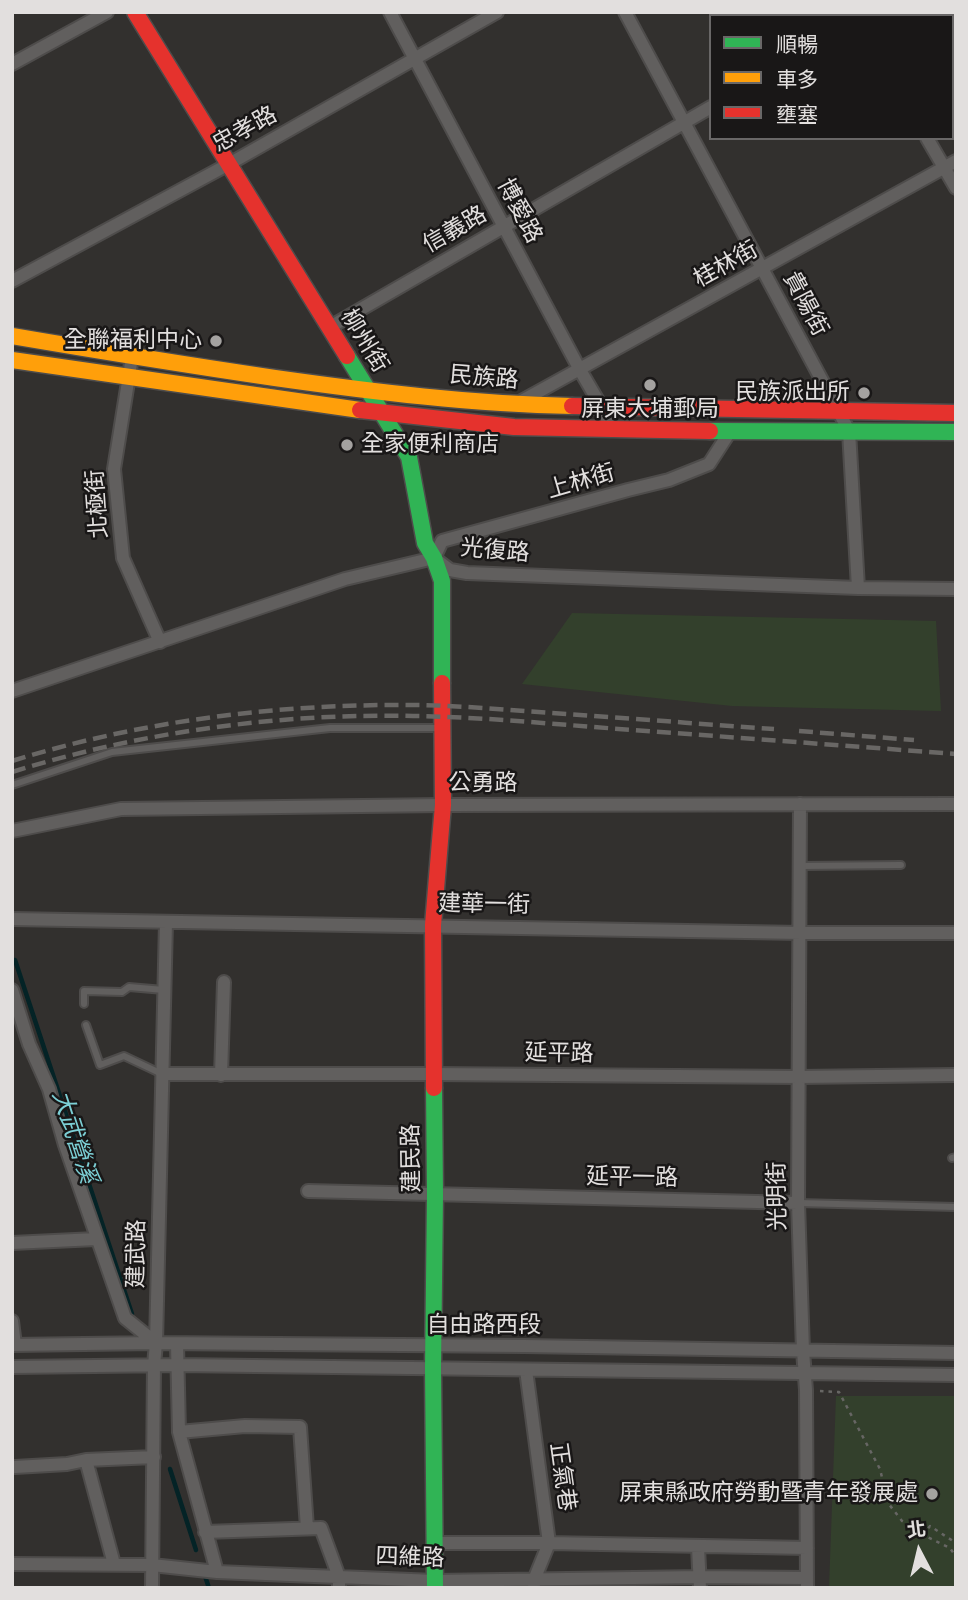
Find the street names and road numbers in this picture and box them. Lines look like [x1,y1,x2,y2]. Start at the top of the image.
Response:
street label: 忠孝路 [208,101,282,159]
street label: 博愛路 [491,174,547,248]
street label: 信義路 [418,201,492,259]
street label: 桂林街 [689,236,763,294]
street label: 貴陽街 [777,267,833,341]
street label: 柳州街 [334,304,394,378]
street label: 民族路 [448,361,520,395]
street label: 上林街 [544,459,618,505]
street label: 北極街 [82,469,114,539]
street label: 光復路 [459,534,531,568]
street label: 公勇路 [449,770,517,798]
street label: 建華一街 [438,890,530,920]
street label: 延平路 [524,1040,594,1068]
street label: 建民路 [398,1123,426,1193]
street label: 光明街 [764,1161,792,1231]
street label: 延平一路 [586,1163,678,1193]
street label: 建武路 [123,1219,151,1289]
street label: 自由路西段 [427,1312,541,1340]
street label: 正氣巷 [544,1441,580,1513]
street label: 四維路 [375,1543,445,1573]

